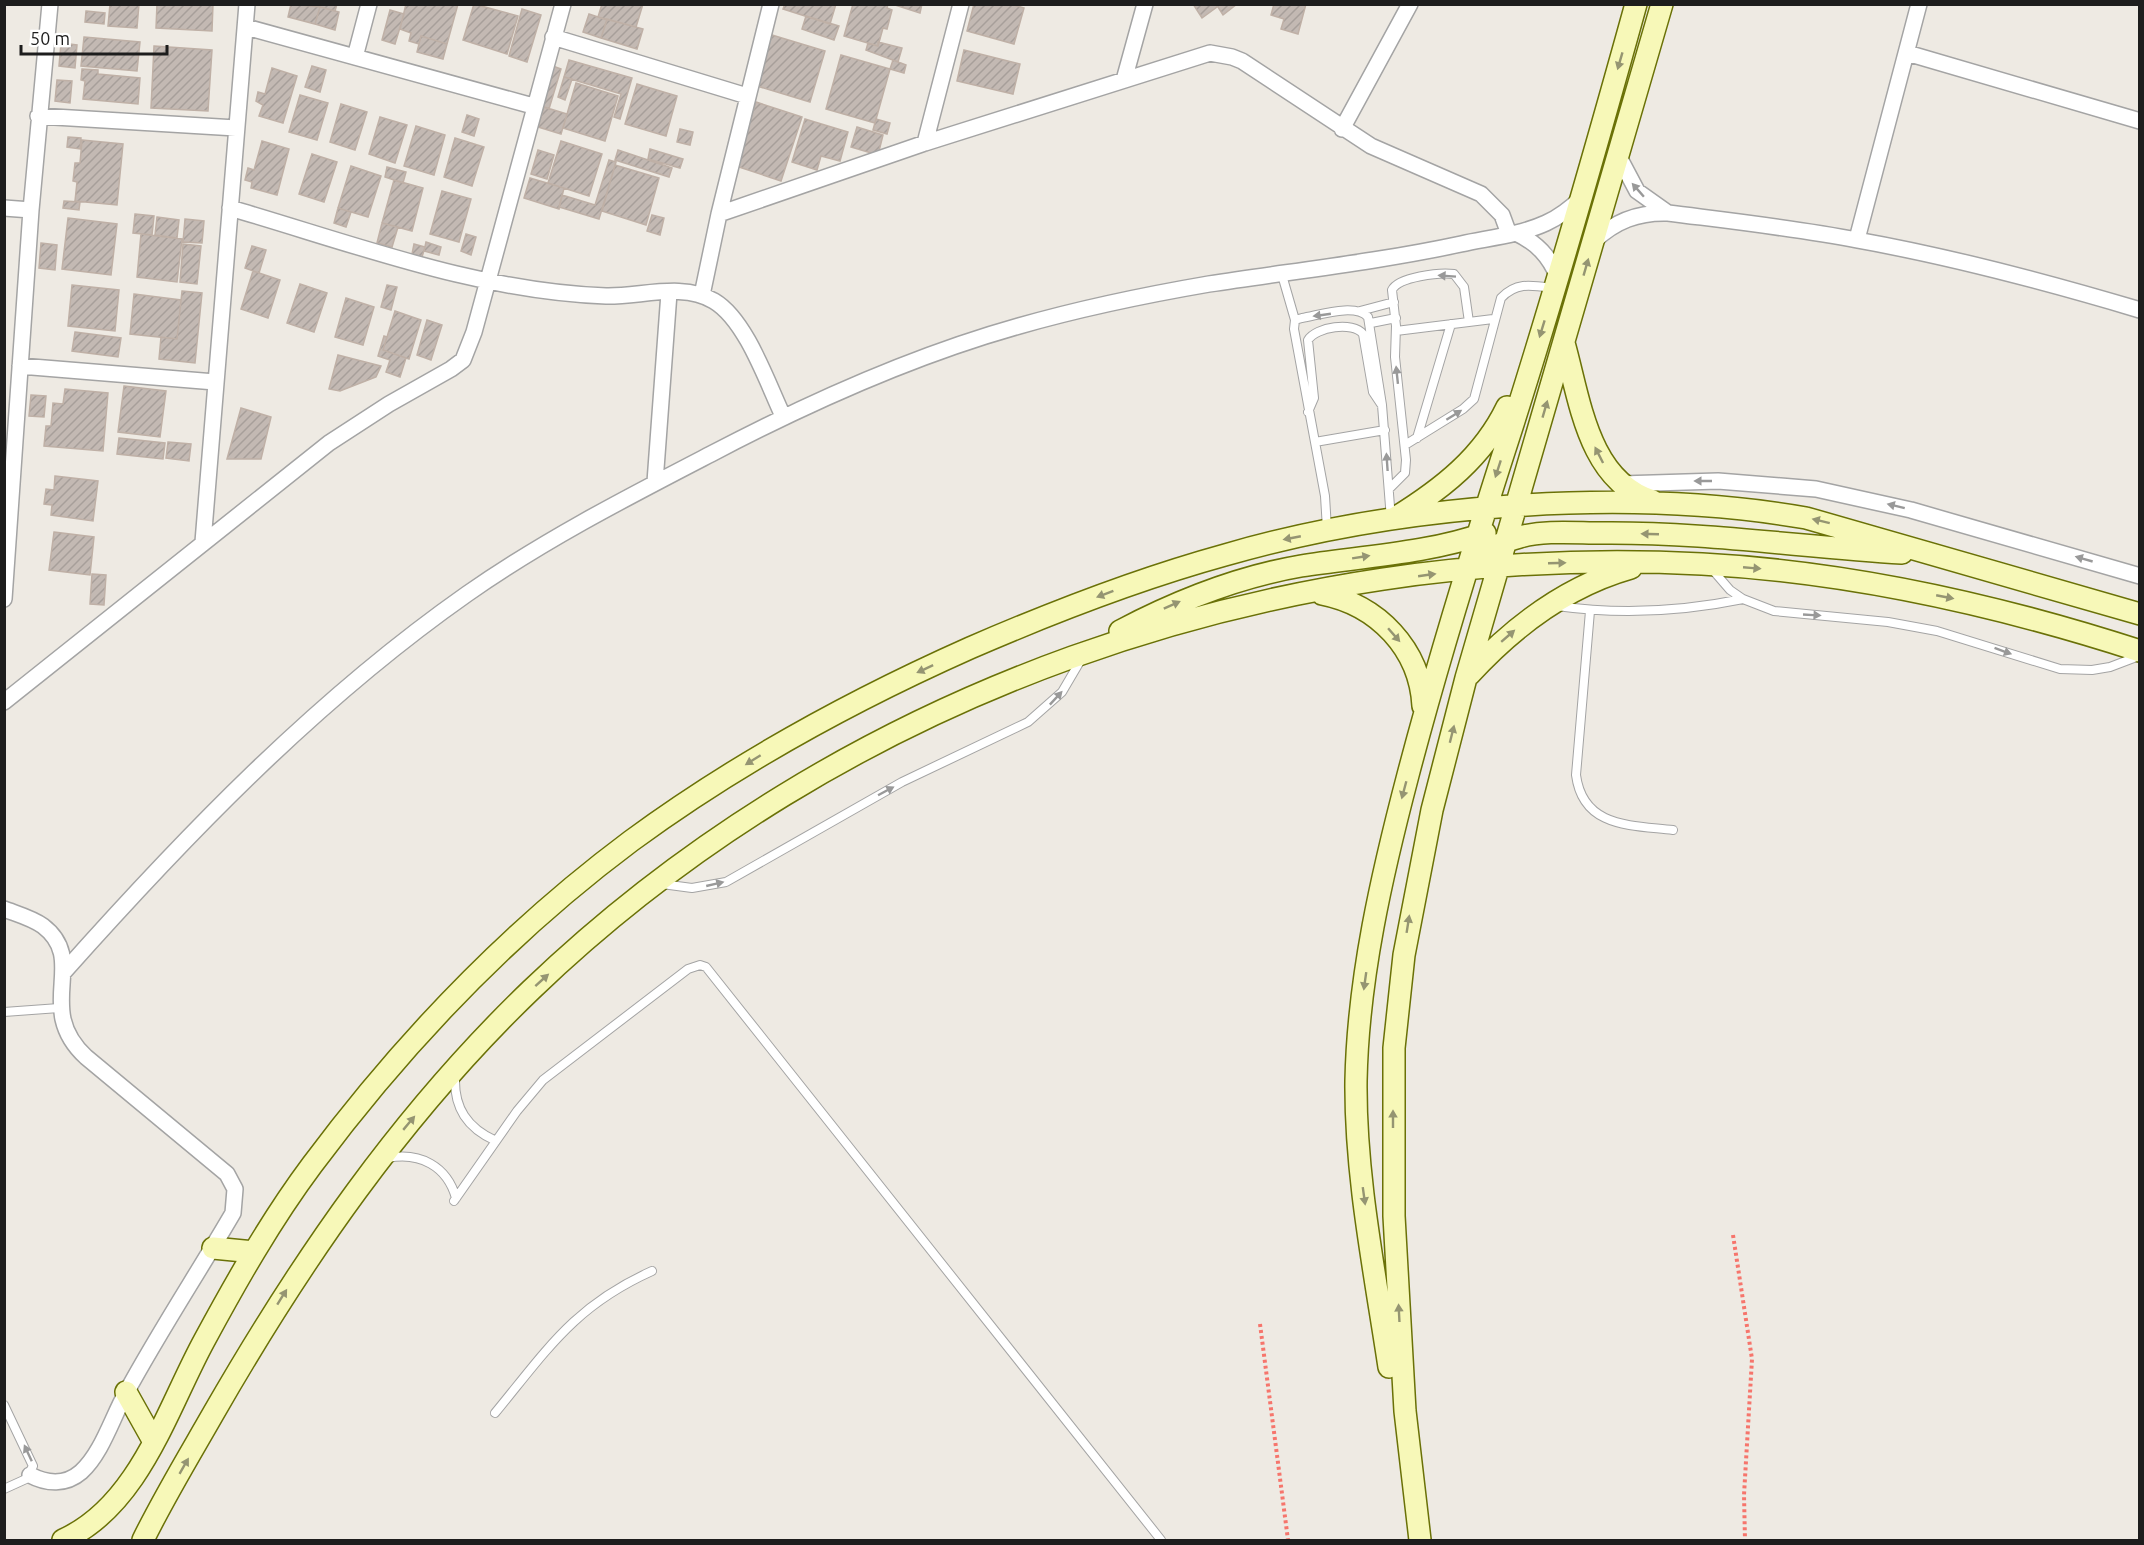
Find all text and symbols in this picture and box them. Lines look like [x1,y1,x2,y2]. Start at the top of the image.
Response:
scale bar [21,18,166,56]
text: 50 m [30,28,70,48]
one-way arrow [1615,52,1624,70]
one-way arrow [1632,183,1645,198]
one-way arrow [1582,258,1591,276]
one-way arrow [1437,271,1456,281]
one-way arrow [1313,310,1332,319]
one-way arrow [1537,320,1546,338]
one-way arrow [1392,366,1402,385]
one-way arrow [1541,400,1550,418]
one-way arrow [1446,409,1462,420]
one-way arrow [1594,447,1604,464]
one-way arrow [1382,453,1392,472]
one-way arrow [1492,460,1502,478]
one-way arrow [1694,476,1713,486]
one-way arrow [1887,501,1905,511]
one-way arrow [1812,516,1830,526]
one-way arrow [1641,529,1660,538]
one-way arrow [1282,534,1301,543]
one-way arrow [1351,552,1370,561]
one-way arrow [2074,554,2092,563]
one-way arrow [1548,559,1567,568]
one-way arrow [1742,563,1761,573]
one-way arrow [1417,570,1436,579]
one-way arrow [1096,590,1114,599]
one-way arrow [1935,593,1954,602]
one-way arrow [1164,601,1181,610]
one-way arrow [1802,610,1821,619]
one-way arrow [1388,627,1401,643]
one-way arrow [1500,630,1516,643]
one-way arrow [1994,646,2012,656]
one-way arrow [917,664,934,673]
one-way arrow [1049,692,1063,706]
one-way arrow [1447,725,1457,744]
one-way arrow [745,755,761,766]
one-way arrow [1398,781,1408,799]
one-way arrow [878,786,895,796]
one-way arrow [706,879,725,888]
one-way arrow [1404,915,1413,934]
one-way arrow [1361,972,1370,991]
one-way arrow [534,974,549,987]
one-way arrow [1388,1109,1398,1128]
one-way arrow [403,1115,416,1131]
one-way arrow [1359,1187,1369,1206]
one-way arrow [276,1289,287,1305]
one-way arrow [1394,1304,1403,1323]
one-way arrow [24,1445,33,1462]
one-way arrow [179,1457,189,1474]

